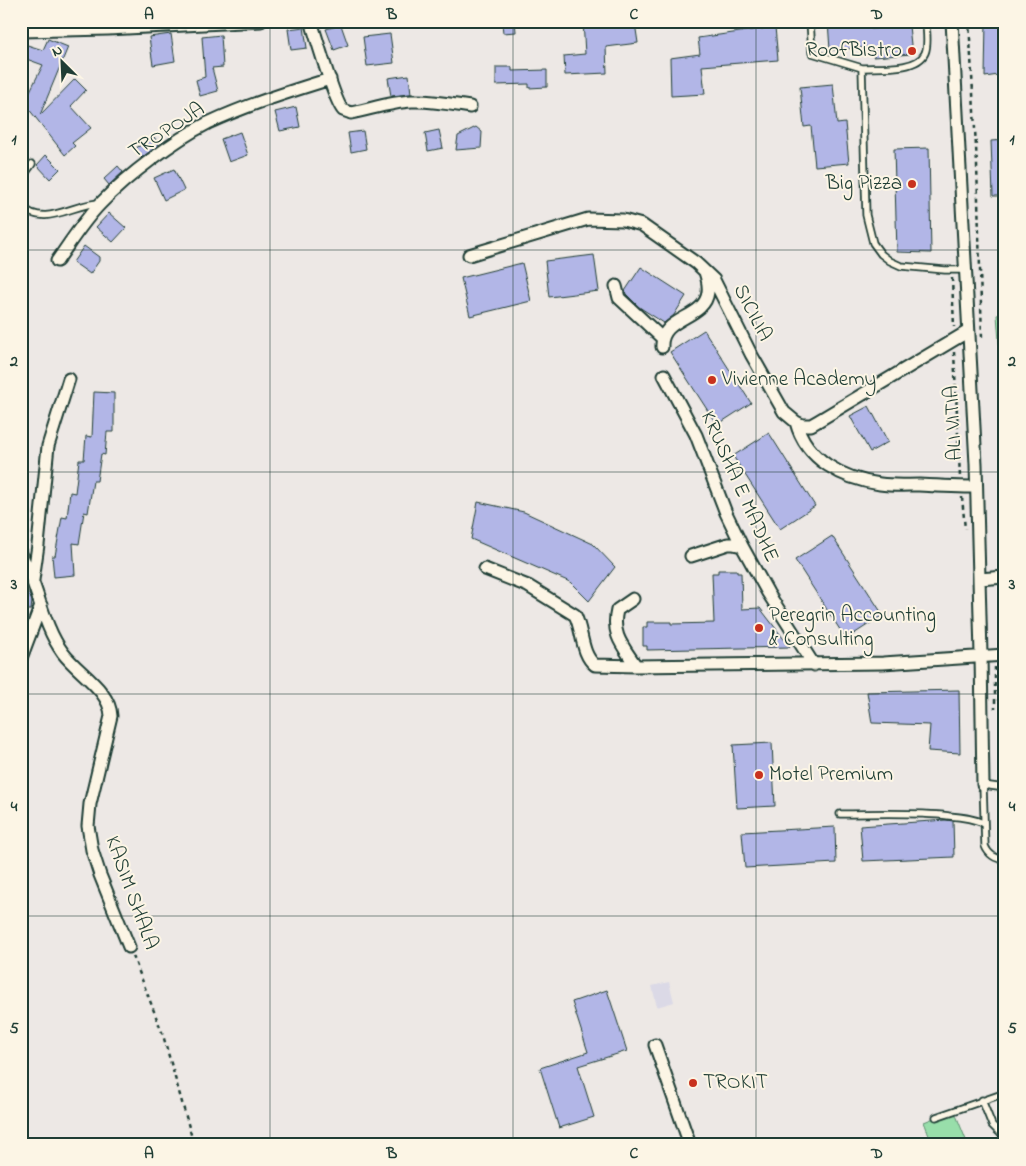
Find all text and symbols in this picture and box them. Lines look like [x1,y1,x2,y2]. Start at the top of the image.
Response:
text: A [144,3,154,27]
text: B [386,3,398,27]
text: C [630,3,639,27]
text: D [870,3,883,27]
place label: RoofBistro [806,36,902,66]
north arrow [38,38,88,88]
text: N [49,40,66,63]
marker: RoofBistro [906,45,918,57]
street label: TROPOJA [123,95,211,167]
text: 1 [11,128,17,152]
text: 1 [1009,128,1015,152]
place label: Big Pizza [825,169,902,201]
marker: Big Pizza [906,178,918,190]
street label: SICILIA [725,279,779,347]
text: 2 [9,350,18,374]
text: 2 [1007,350,1016,374]
place label: Vivienne Academy [721,365,876,397]
marker: Vivienne Academy [706,374,718,386]
street label: ALI VITIA [937,384,971,462]
street label: KRUSHA E MADHE [692,406,786,568]
text: 3 [10,573,18,597]
text: 3 [1008,573,1016,597]
place label: Peregrin Accounting & Consulting [769,601,936,657]
marker: Peregrin Accounting & Consulting [753,622,765,634]
place label: Motel Premium [769,760,893,790]
marker: Motel Premium [753,769,765,781]
text: 4 [10,795,18,819]
text: 4 [1008,795,1016,819]
street label: KASIM SHALA [97,832,165,954]
text: 5 [9,1017,19,1041]
text: 5 [1007,1017,1017,1041]
place label: TROKIT [703,1068,768,1098]
marker: TROKIT [687,1077,699,1089]
text: A [144,1142,154,1166]
text: B [386,1142,398,1166]
text: C [630,1142,639,1166]
text: D [870,1142,883,1166]

